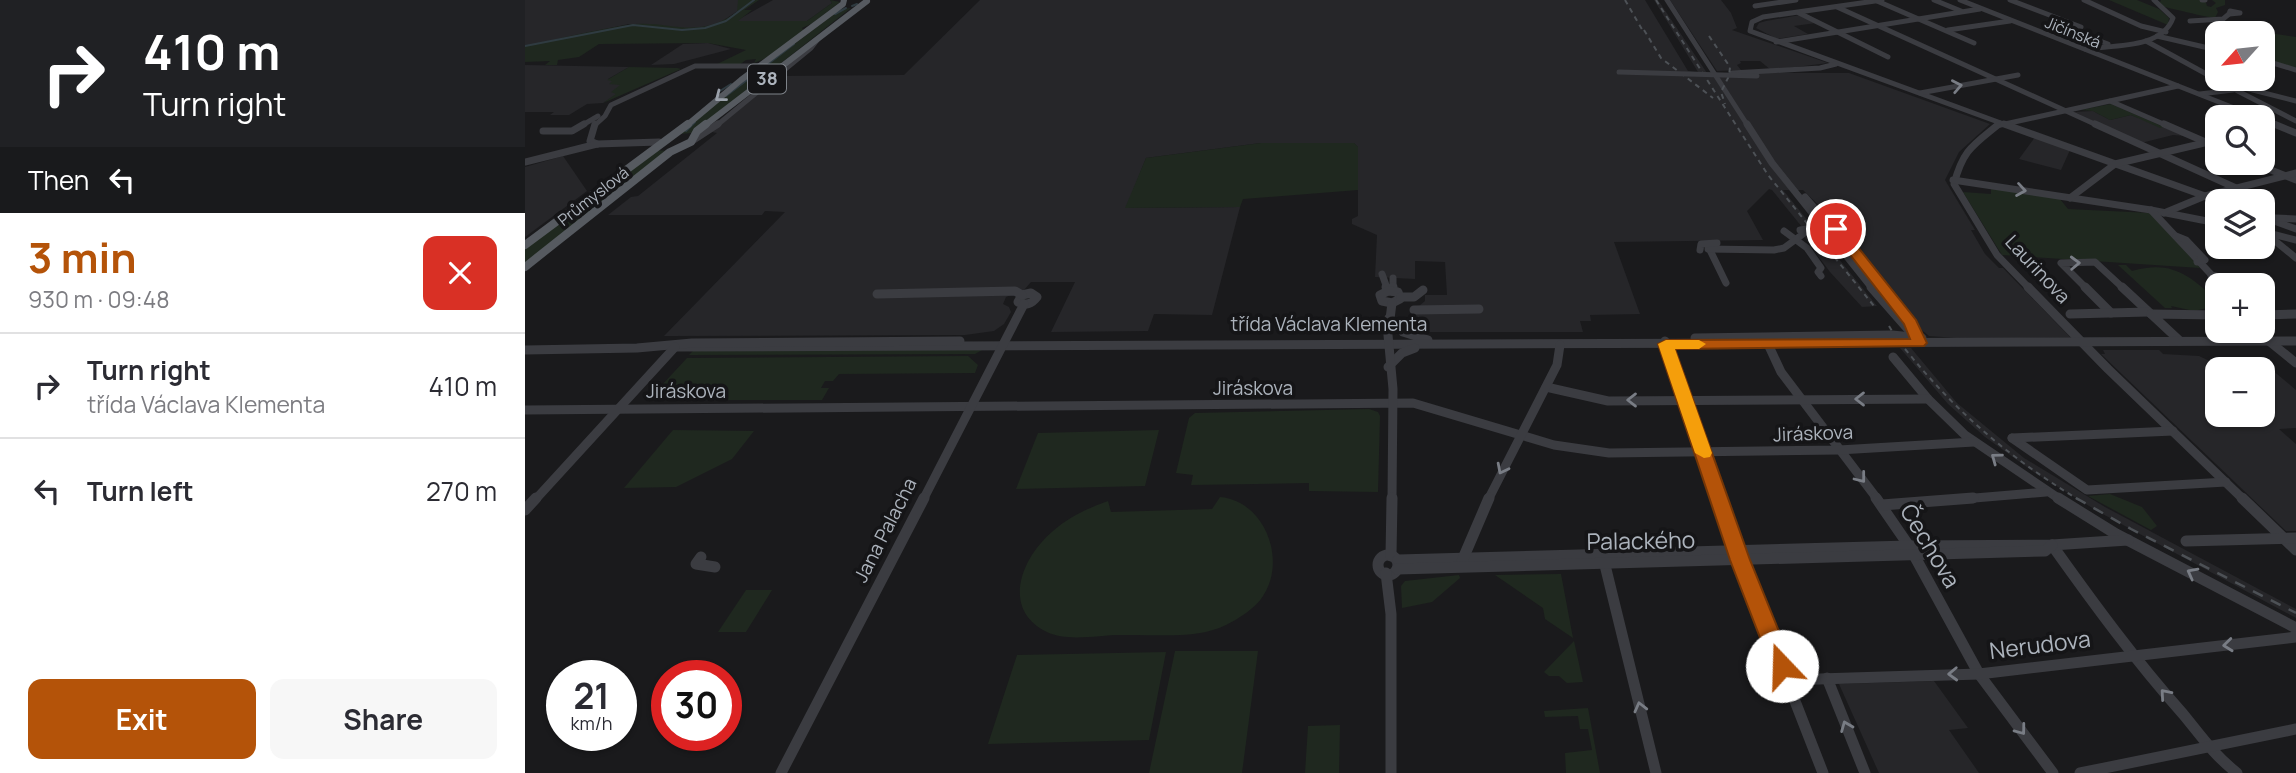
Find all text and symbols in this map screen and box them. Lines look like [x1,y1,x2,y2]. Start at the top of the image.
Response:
street label: Jičínská [2042,11,2104,53]
text: 410 m [143,18,280,85]
north arrow [2205,21,2275,91]
map controls [2205,21,2275,427]
icon: right [28,28,119,119]
road number: 38 [748,64,786,94]
one-way arrow [1951,79,1963,94]
text: Turn right [143,82,286,126]
one-way arrow [715,89,728,102]
button: search [2205,105,2275,175]
icon: left [103,161,141,199]
street label: Průmyslová [553,161,633,231]
text: Then [28,162,89,198]
one-way arrow [2015,182,2027,197]
button: layers [2205,189,2275,259]
pin [1806,199,1866,259]
icon: arrive [1817,210,1855,248]
text: 3 min [28,228,137,286]
street label: Laurinova [2000,229,2076,309]
button: close [423,236,497,310]
one-way arrow [2070,255,2081,271]
button: + [2205,273,2275,343]
text: 930 m · 09:48 [28,283,170,315]
street label: třída Václava Klementa [1231,311,1427,337]
text: Turn right [87,352,211,388]
button: − [2205,357,2275,427]
icon: right [28,367,66,405]
text: 410 m [428,368,497,404]
street label: Jiráskova [1213,375,1293,401]
street label: Jiráskova [646,378,726,404]
text: třída Václava Klementa [87,388,325,420]
one-way arrow [1854,391,1864,407]
one-way arrow [1626,393,1637,408]
street label: Jiráskova [1773,419,1853,447]
one-way arrow [1991,454,2004,466]
one-way arrow [1497,462,1511,474]
one-way arrow [1853,471,1865,483]
icon: left [28,472,66,510]
text: Turn left [87,473,194,509]
text: 270 m [426,473,497,509]
street label: Jana Palacha [848,473,922,587]
street label: Čechova [1893,497,1969,594]
street label: Palackého [1586,523,1696,557]
one-way arrow [2187,568,2199,582]
street label: Nerudova [1987,622,2092,666]
position arrow [1745,629,1819,703]
one-way arrow [2222,637,2233,652]
speed limit sign: 30 [651,660,742,751]
one-way arrow [1948,667,1959,682]
text: 21 [573,672,610,720]
button: Exit [28,679,256,759]
button: Share [270,679,497,759]
one-way arrow [2161,689,2173,702]
one-way arrow [1634,701,1648,713]
text: km/h [571,711,612,735]
one-way arrow [1840,720,1854,733]
one-way arrow [2012,722,2025,734]

